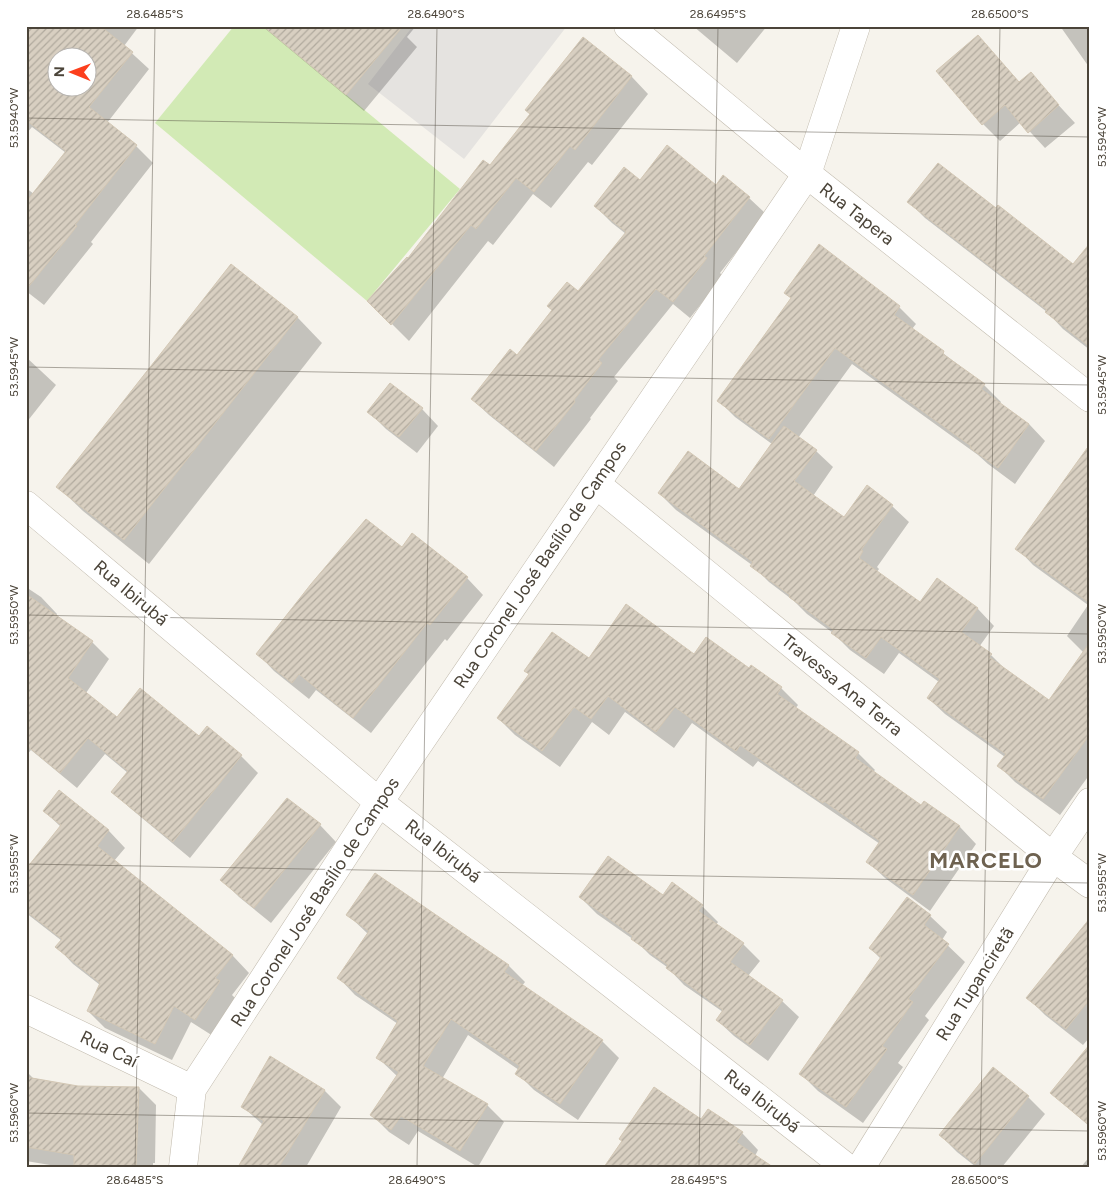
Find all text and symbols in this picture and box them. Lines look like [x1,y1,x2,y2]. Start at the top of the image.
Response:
text: 28.6485°S [127,7,183,21]
text: 28.6490°S [407,7,465,21]
text: 28.6495°S [690,7,746,21]
text: 28.6500°S [971,7,1029,21]
north arrow [48,48,98,98]
text: N [51,66,68,77]
text: 53.5940°W [7,87,21,148]
text: 53.5940°W [1095,106,1109,167]
street label: Rua Tapera [815,178,899,250]
text: 53.5945°W [7,337,21,397]
text: 53.5945°W [1095,355,1109,415]
street label: Rua Coronel José Basílio de Campos [449,437,631,693]
street label: Rua Ibirubá [89,556,173,630]
text: 53.5950°W [7,584,21,645]
text: 53.5950°W [1095,603,1109,664]
street label: Travessa Ana Terra [777,629,907,741]
street label: Rua Coronel José Basílio de Campos [226,773,404,1031]
street label: Rua Ibirubá [401,815,485,887]
text: 53.5955°W [7,834,21,894]
district label: MARCELO [929,847,1043,874]
text: 53.5955°W [1095,853,1109,913]
street label: Rua Tupanciretã [931,923,1019,1045]
street label: Rua Caí [77,1026,142,1073]
street label: Rua Ibirubá [720,1065,804,1137]
text: 53.5960°W [7,1083,21,1143]
text: 53.5960°W [1095,1101,1109,1161]
text: 28.6485°S [107,1173,163,1187]
text: 28.6490°S [388,1173,446,1187]
text: 28.6495°S [671,1173,727,1187]
text: 28.6500°S [951,1173,1009,1187]

